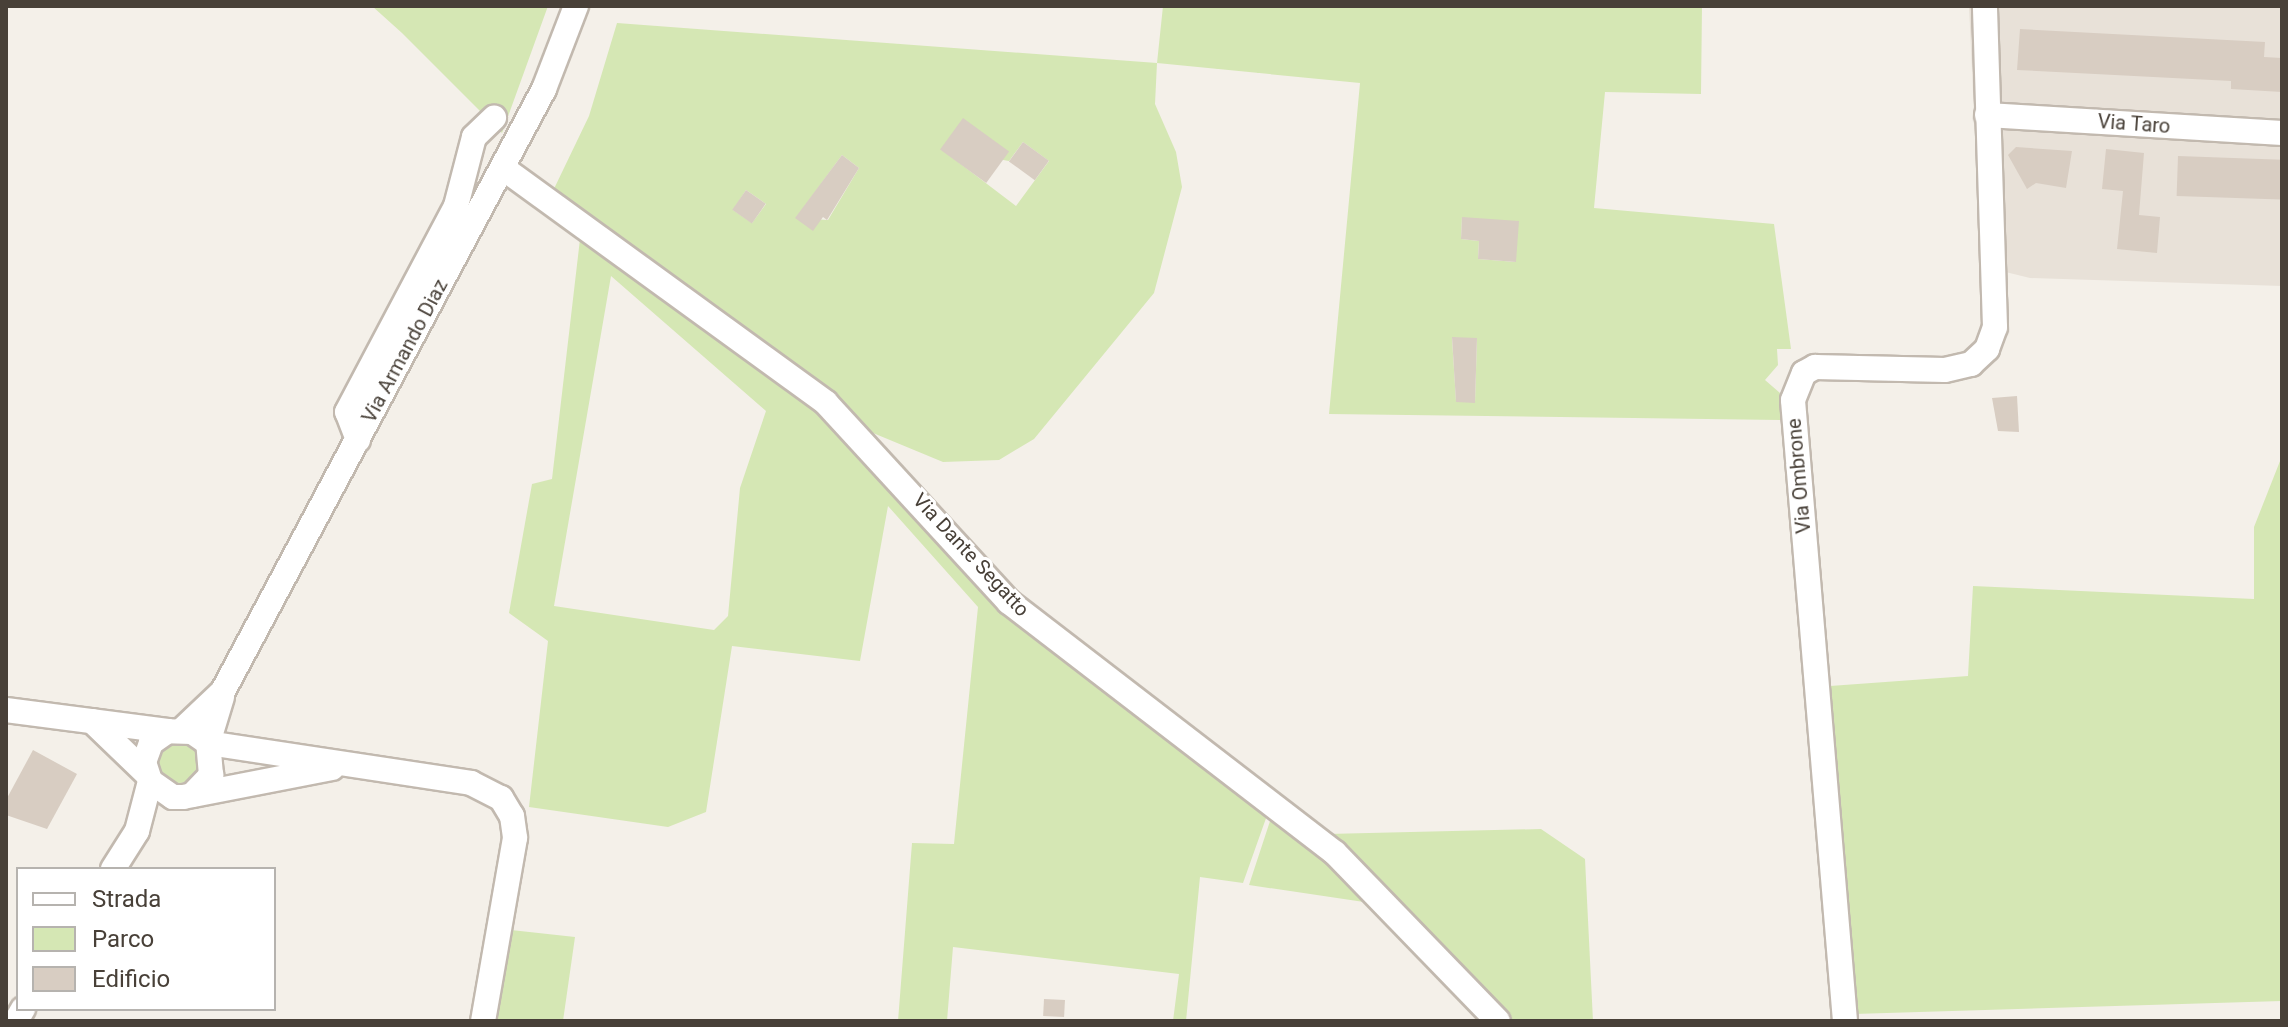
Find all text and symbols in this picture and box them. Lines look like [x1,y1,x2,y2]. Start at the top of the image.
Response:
street label: Via Taro [2097,109,2171,139]
street label: Via Armando Diaz [357,275,453,427]
street label: Via Ombrone [1782,417,1816,535]
street label: Via Dante Segatto [908,488,1034,622]
legend [16,867,276,1011]
text: Strada [92,885,161,913]
text: Parco [92,925,154,953]
text: Edificio [92,965,170,993]

